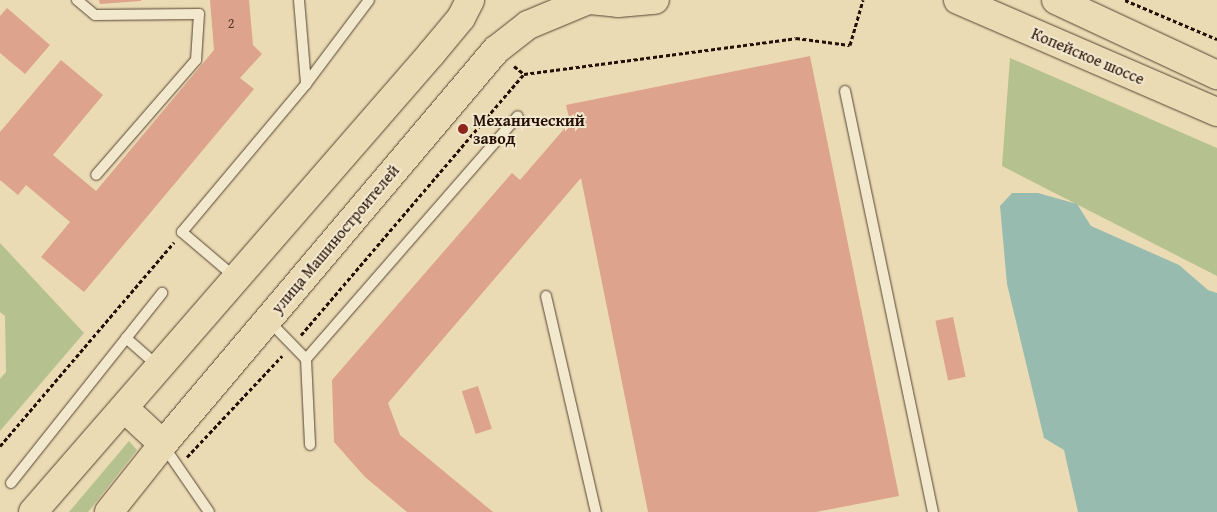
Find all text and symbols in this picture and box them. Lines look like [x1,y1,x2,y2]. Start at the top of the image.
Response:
house number: 2 [228,15,234,31]
street label: Копейское шоссе [1029,24,1147,88]
place label: Механический завод [473,110,585,148]
marker: Механический завод [457,123,469,135]
street label: улица Машиностроителей [267,161,403,317]

